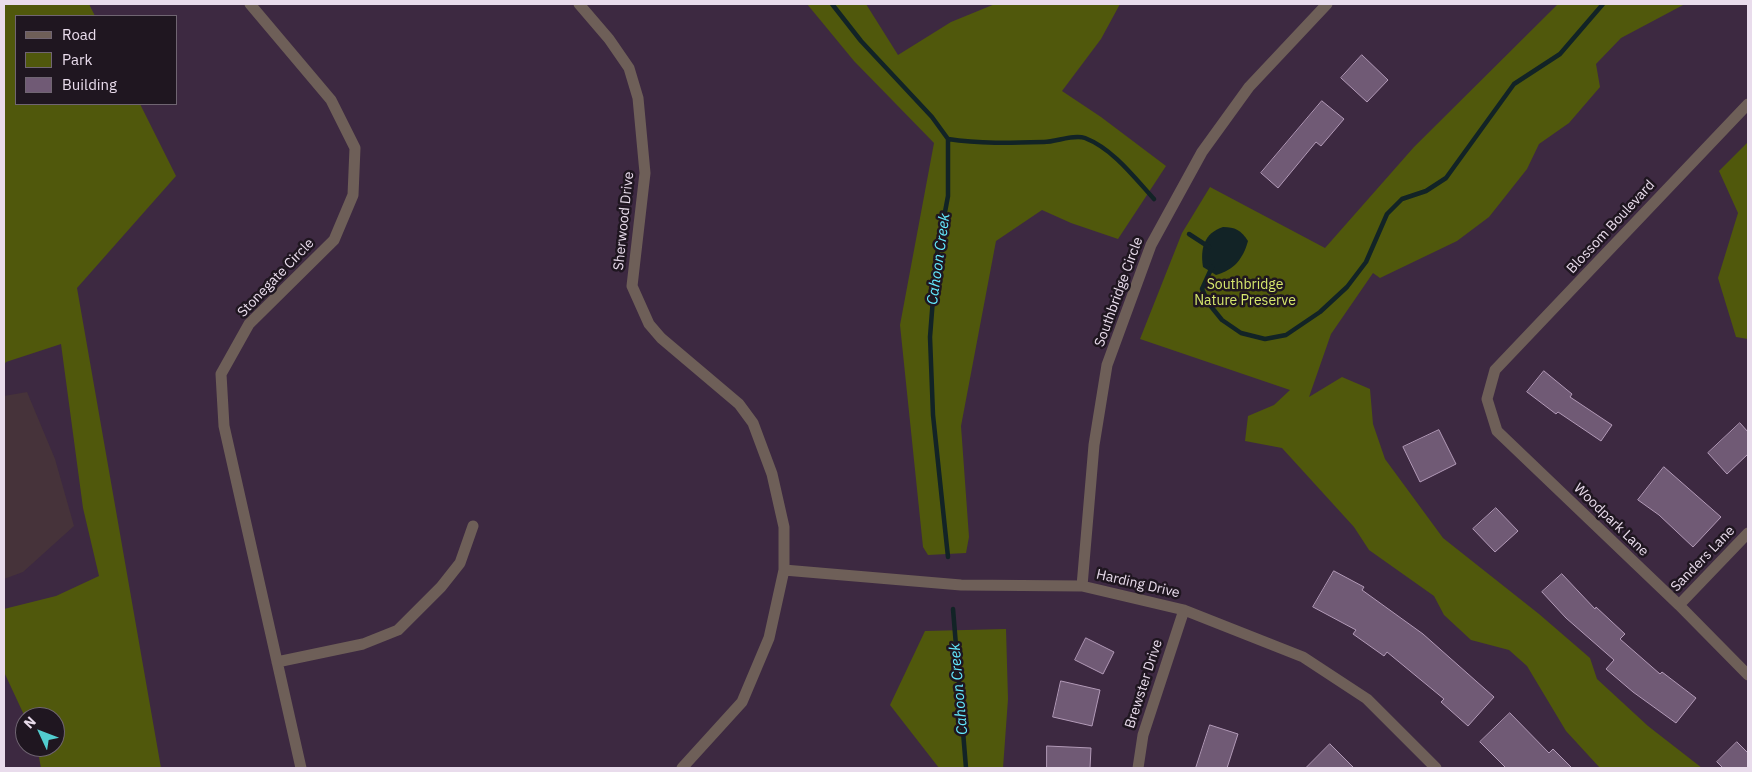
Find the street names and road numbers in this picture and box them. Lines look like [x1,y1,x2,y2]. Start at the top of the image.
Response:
street label: Sherwood Drive [610,171,638,271]
street label: Blossom Boulevard [1563,177,1659,277]
street label: Stonegate Circle [234,235,318,321]
street label: Southbridge Circle [1091,235,1147,349]
street label: Woodpark Lane [1570,480,1652,560]
street label: Sanders Lane [1668,523,1738,595]
street label: Harding Drive [1095,566,1181,602]
street label: Brewster Drive [1122,637,1166,731]

